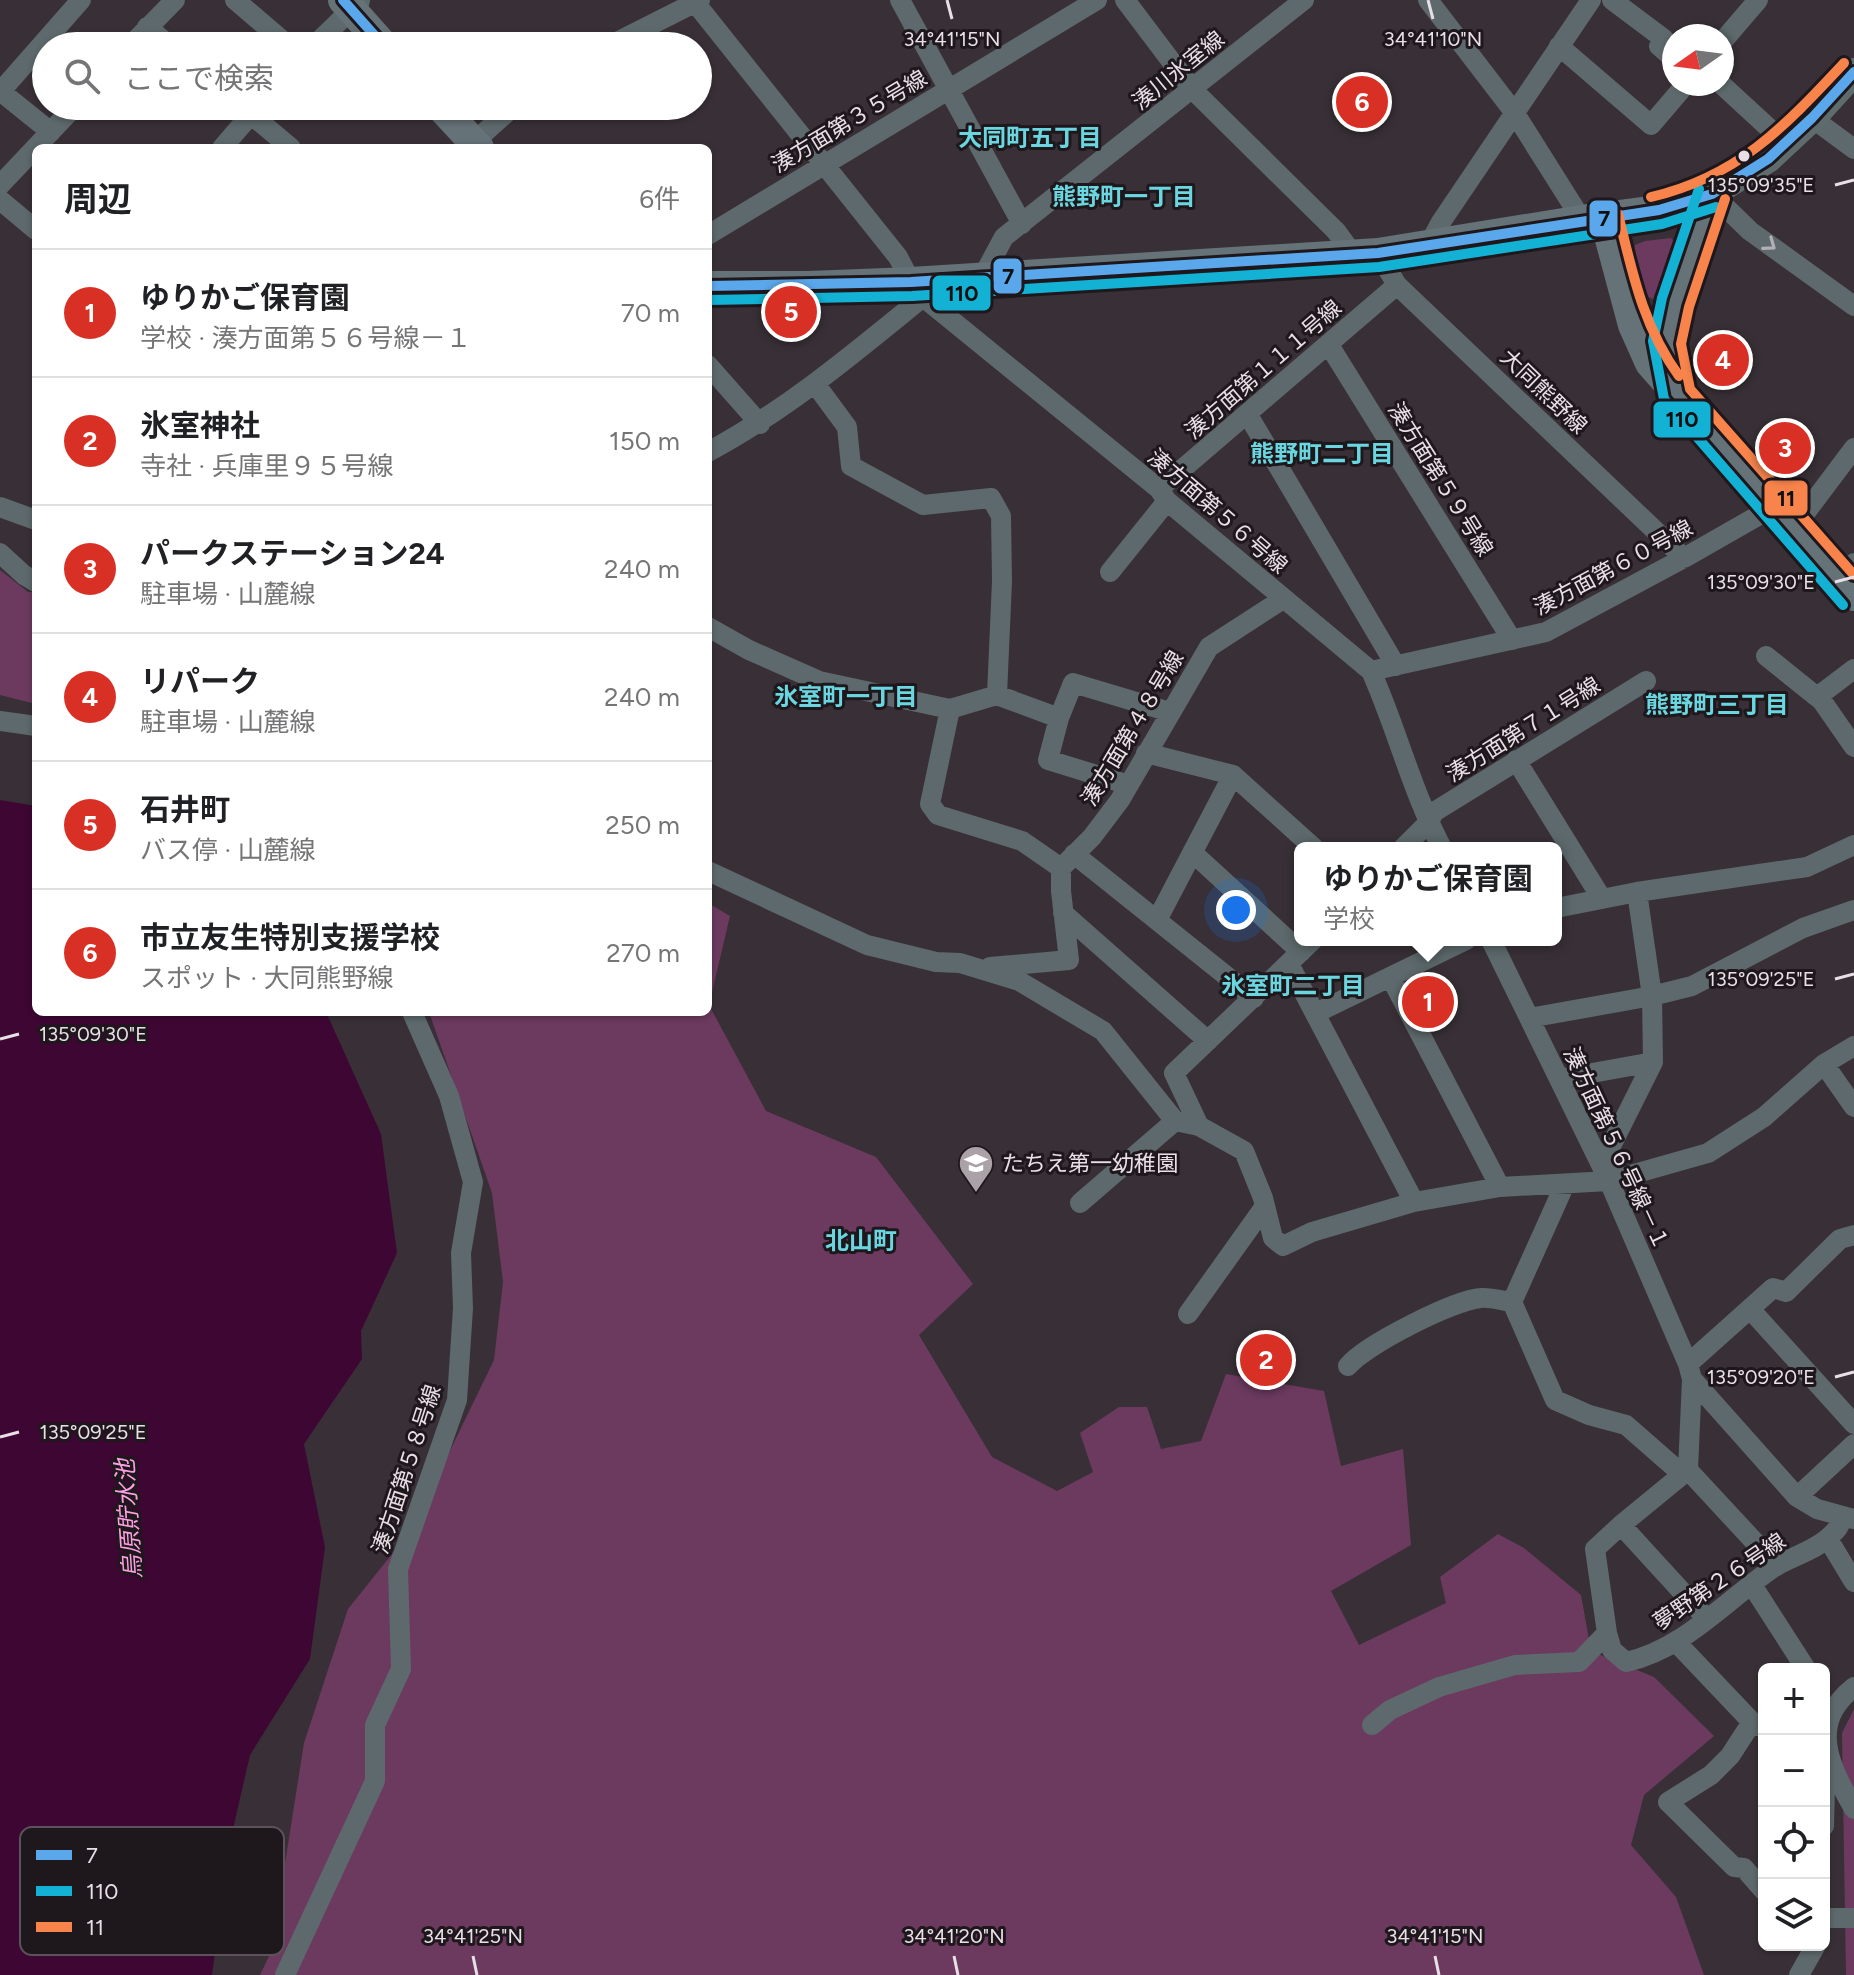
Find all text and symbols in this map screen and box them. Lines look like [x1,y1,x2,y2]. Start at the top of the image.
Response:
north arrow [1662,24,1734,96]
street label: 湊川氷室線 [1127,25,1230,115]
text: 34°41'15"N [904,27,1001,51]
text: 34°41'10"N [1384,27,1482,51]
search box [32,32,712,120]
icon: search [60,54,104,98]
text: ここで検索 [124,60,274,97]
street label: 湊方面第３５号線 [767,65,932,178]
pin: 6 [1336,72,1388,132]
district label: 大同町五丁目 [958,123,1102,152]
unlabelled marker [1736,148,1752,164]
text: 135°09'35"E [1708,173,1814,197]
text: 周辺 [64,179,132,220]
district label: 熊野町一丁目 [1052,182,1196,211]
text: 6件 [639,183,680,215]
line badge: 7 [1588,199,1619,238]
text: 7 [1598,205,1610,232]
one-way arrow [1762,236,1776,250]
line badge: 7 [992,257,1023,295]
text: 7 [1002,263,1014,290]
line badge: 110 [931,274,992,312]
text: ゆりかご保育園 [140,279,350,316]
text: 110 [946,280,978,307]
pin: 5 [765,282,817,342]
street label: 湊方面第１１１号線 [1180,294,1347,445]
text: 1 [85,297,95,329]
text: 70 m [621,297,680,329]
text: 学校 · 湊方面第５６号線－１ [140,322,471,354]
pin: 4 [1697,330,1749,390]
street label: 大同熊野線 [1495,343,1593,439]
street label: 湊方面第５９号線 [1382,397,1499,561]
line badge: 110 [1652,400,1712,439]
text: 110 [1666,406,1698,433]
text: 氷室神社 [140,407,260,444]
pin: 3 [1759,418,1811,478]
text: 2 [82,425,98,457]
text: 150 m [609,425,680,457]
district label: 熊野町二丁目 [1250,439,1394,468]
street label: 湊方面第５６号線 [1142,443,1293,579]
text: 寺社 · 兵庫里９５号線 [140,450,393,482]
line badge: 11 [1763,479,1809,517]
text: 11 [1777,485,1795,512]
street label: 湊方面第６０号線 [1529,514,1697,621]
text: パークステーション24 [140,535,445,572]
text: 3 [83,553,97,585]
text: 240 m [604,553,680,585]
text: 135°09'30"E [1707,570,1815,594]
text: 駐車場 · 山麓線 [140,578,315,610]
street label: 湊方面第４８号線 [1076,646,1189,811]
text: リパーク [140,663,260,700]
street label: 湊方面第７１号線 [1441,671,1605,788]
text: 4 [82,681,98,713]
text: 240 m [604,681,680,713]
district label: 氷室町一丁目 [774,682,918,711]
district label: 熊野町三丁目 [1645,690,1789,719]
text: 駐車場 · 山麓線 [140,706,315,738]
text: 石井町 [140,791,230,828]
text: 5 [82,809,98,841]
text: 250 m [605,809,680,841]
text: バス停 · 山麓線 [140,834,315,866]
popup [1294,842,1562,946]
text: ゆりかご保育園 [1323,860,1533,897]
your location [1216,890,1256,930]
text: 学校 [1323,903,1375,935]
text: 市立友生特別支援学校 [140,919,440,956]
text: 6 [82,937,98,969]
text: 270 m [606,937,680,969]
text: スポット · 大同熊野線 [140,962,393,994]
text: 135°09'25"E [1707,967,1815,991]
district label: 氷室町二丁目 [1221,971,1365,1000]
pin: 1 [1402,972,1454,1032]
text: 135°09'30"E [39,1022,147,1046]
street label: 湊方面第５６号線－１ [1558,1043,1675,1254]
school or university icon: たちえ第一幼稚園 [957,1144,995,1194]
place label: たちえ第一幼稚園 [1002,1150,1178,1177]
district label: 北山町 [825,1226,897,1255]
pin: 2 [1240,1330,1292,1390]
text: 135°09'20"E [1707,1365,1815,1389]
street label: 湊方面第５８号線 [366,1381,447,1557]
text: 135°09'25"E [39,1420,147,1444]
water label: 烏原貯水池 [110,1456,147,1580]
street label: 夢野第２６号線 [1648,1527,1791,1636]
map controls [1758,1663,1830,1951]
button: + [1758,1663,1830,1735]
button: − [1758,1735,1830,1807]
button: locate [1758,1807,1830,1879]
legend [20,1827,284,1955]
text: 7 [86,1842,98,1869]
text: 110 [86,1878,118,1905]
button: layers [1758,1879,1830,1951]
text: 11 [86,1914,104,1941]
text: 34°41'25"N [423,1924,523,1948]
text: 34°41'20"N [903,1924,1005,1948]
text: 34°41'15"N [1387,1924,1484,1948]

